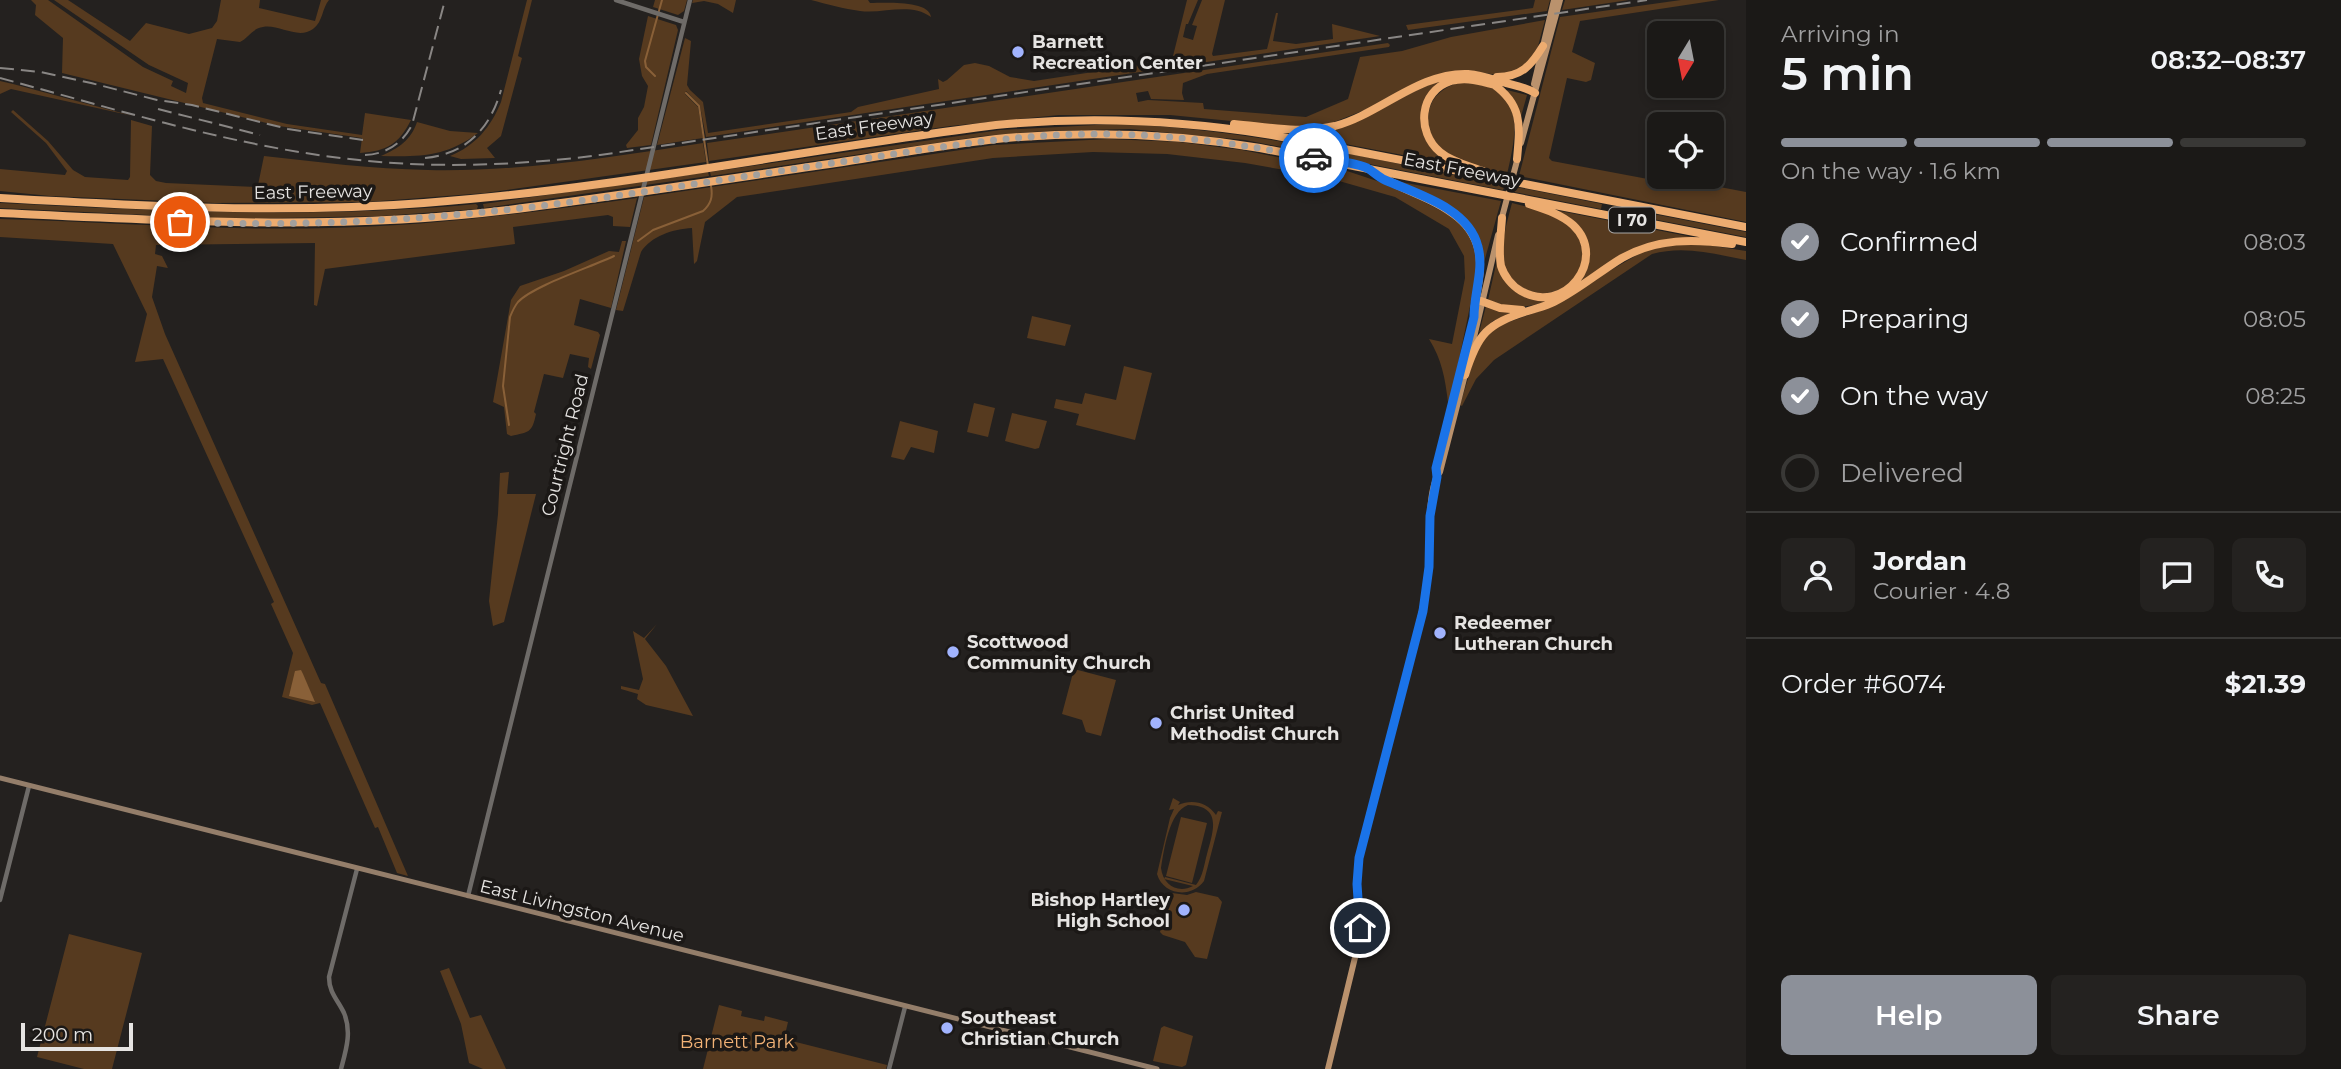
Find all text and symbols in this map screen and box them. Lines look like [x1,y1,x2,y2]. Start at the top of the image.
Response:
text: Arriving in [1781,20,1900,48]
north arrow [1647,21,1724,98]
map controls [1647,21,1724,189]
place label: Barnett Recreation Center [1032,31,1203,74]
marker: Barnett Recreation Center [1010,44,1026,60]
text: 08:32–08:37 [2151,44,2306,76]
text: 5 min [1781,45,1914,102]
street label: East Freeway [814,107,934,145]
button: locate [1647,112,1724,189]
courier [1279,123,1349,193]
icon: car [1295,139,1333,177]
street label: East Freeway [1402,148,1523,192]
text: On the way · 1.6 km [1781,157,2001,185]
street label: East Freeway [254,180,373,204]
pin [150,192,210,252]
icon: bag [161,203,199,241]
road number: I 70 [1609,208,1655,232]
icon: check [1781,223,1819,261]
text: Confirmed [1840,226,1979,258]
text: 08:03 [2243,228,2306,256]
icon: check [1781,300,1819,338]
text: Preparing [1840,303,1969,335]
text: 08:05 [2243,305,2306,333]
street label: Courtright Road [537,371,593,519]
icon: check [1781,377,1819,415]
text: On the way [1840,380,1988,412]
text: 08:25 [2245,382,2306,410]
text: Delivered [1840,457,1964,489]
button: person [1781,538,1855,612]
button: chat [2140,538,2214,612]
button: phone [2232,538,2306,612]
text: Jordan [1873,545,1967,577]
text: Courier · 4.8 [1873,577,2010,605]
place label: Redeemer Lutheran Church [1454,612,1613,655]
marker: Redeemer Lutheran Church [1432,625,1448,641]
place label: Scottwood Community Church [967,631,1151,674]
marker: Scottwood Community Church [945,644,961,660]
text: Order #6074 [1781,668,1945,700]
text: $21.39 [2225,668,2306,700]
place label: Christ United Methodist Church [1170,702,1339,745]
marker: Christ United Methodist Church [1148,715,1164,731]
street label: East Livingston Avenue [478,875,687,947]
place label: Bishop Hartley High School [1030,889,1170,932]
pin [1330,898,1390,958]
marker: Bishop Hartley High School [1176,902,1192,918]
icon: home [1341,909,1379,947]
button: Help [1781,975,2037,1055]
button: Share [2051,975,2306,1055]
place label: Southeast Christian Church [961,1007,1119,1050]
scale bar [21,1020,133,1052]
marker: Southeast Christian Church [939,1020,955,1036]
text: 200 m [32,1023,93,1046]
park label: Barnett Park [680,1031,794,1053]

